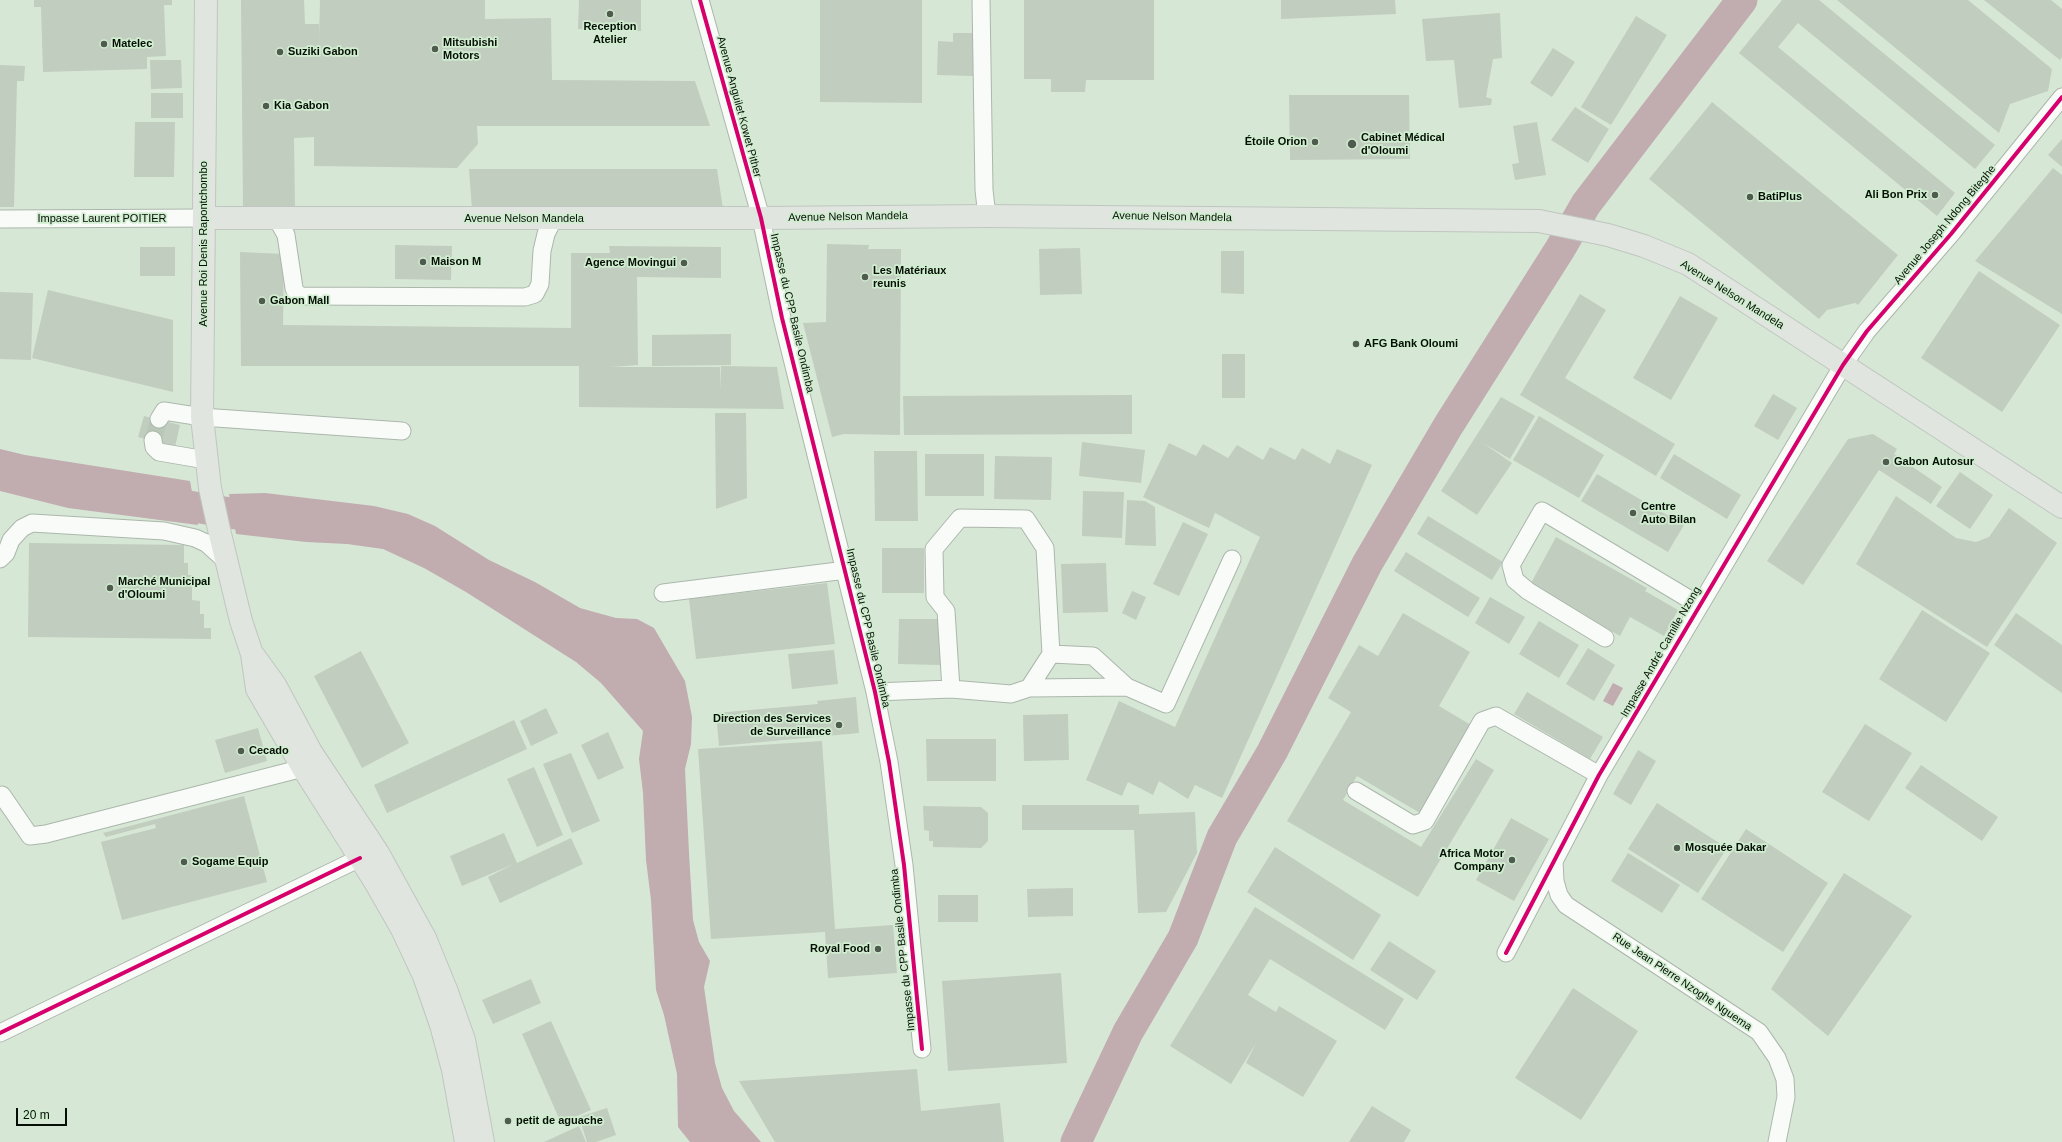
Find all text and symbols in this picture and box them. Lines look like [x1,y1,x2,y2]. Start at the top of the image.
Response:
marker: Reception Atelier [605,9,615,19]
place label: Reception Atelier [583,20,637,46]
street label: Avenue Anguilet Kowet Pither [714,35,764,179]
place label: Mitsubishi Motors [443,36,497,62]
place label: Matelec [112,37,152,51]
marker: Matelec [99,39,109,49]
marker: Mitsubishi Motors [430,44,440,54]
place label: Suziki Gabon [288,45,358,59]
marker: Suziki Gabon [275,47,285,57]
place label: Kia Gabon [274,99,329,113]
marker: Kia Gabon [261,101,271,111]
place label: Cabinet Médical d'Oloumi [1361,131,1445,157]
place label: Étoile Orion [1245,135,1307,149]
marker: Étoile Orion [1310,137,1320,147]
marker: Cabinet Médical d'Oloumi [1346,138,1358,150]
street label: Avenue Roi Denis Rapontchombo [197,161,211,327]
street label: Avenue Joseph Ndong Biteghe [1891,163,1999,287]
place label: Ali Bon Prix [1865,188,1927,202]
place label: BatiPlus [1758,190,1802,204]
marker: Ali Bon Prix [1930,190,1940,200]
marker: BatiPlus [1745,192,1755,202]
street label: Avenue Nelson Mandela [788,209,908,225]
street label: Avenue Nelson Mandela [1112,209,1232,225]
street label: Impasse Laurent POITIER [38,212,166,226]
street label: Avenue Nelson Mandela [464,212,584,226]
street label: Impasse du CPP Basile Ondimba [767,232,817,394]
place label: Maison M [431,255,481,269]
place label: Agence Movingui [585,256,676,270]
marker: Maison M [418,257,428,267]
marker: Agence Movingui [679,258,689,268]
street label: Avenue Nelson Mandela [1678,258,1786,332]
place label: Les Matériaux reunis [873,264,946,290]
marker: Les Matériaux reunis [860,272,870,282]
place label: Gabon Mall [270,294,329,308]
marker: Gabon Mall [257,296,267,306]
place label: AFG Bank Oloumi [1364,337,1458,351]
marker: AFG Bank Oloumi [1351,339,1361,349]
place label: Gabon Autosur [1894,455,1974,469]
marker: Gabon Autosur [1881,457,1891,467]
place label: Centre Auto Bilan [1641,500,1696,526]
marker: Centre Auto Bilan [1628,508,1638,518]
street label: Impasse du CPP Basile Ondimba [843,547,893,709]
place label: Marché Municipal d'Oloumi [118,575,210,601]
marker: Marché Municipal d'Oloumi [105,583,115,593]
street label: Impasse André Camille Nzong [1618,584,1704,720]
place label: Direction des Services de Surveillance [713,712,831,738]
marker: Direction des Services de Surveillance [834,720,844,730]
place label: Cecado [249,744,289,758]
marker: Cecado [236,746,246,756]
place label: Mosquée Dakar [1685,841,1766,855]
marker: Mosquée Dakar [1672,843,1682,853]
place label: Africa Motor Company [1439,847,1504,873]
place label: Sogame Equip [192,855,268,869]
marker: Africa Motor Company [1507,855,1517,865]
marker: Sogame Equip [179,857,189,867]
street label: Impasse du CPP Basile Ondimba [888,868,918,1032]
street label: Rue Jean Pierre Nzoghe Nguema [1610,930,1754,1034]
place label: Royal Food [810,942,870,956]
marker: Royal Food [873,944,883,954]
scale bar [18,1100,69,1126]
text: 20 m [23,1108,50,1122]
place label: petit de aguache [516,1114,603,1128]
marker: petit de aguache [503,1116,513,1126]

